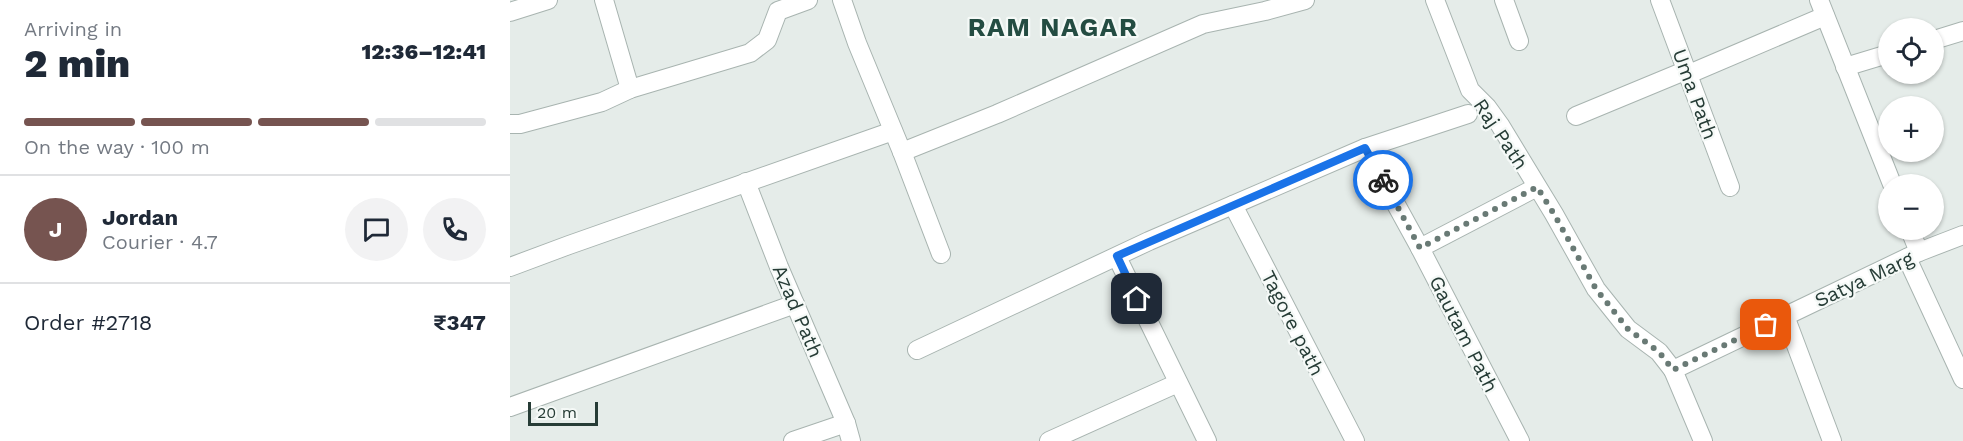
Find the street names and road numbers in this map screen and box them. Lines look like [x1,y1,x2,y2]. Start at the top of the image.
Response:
street label: Uma Path [1668,45,1722,143]
street label: Raj Path [1469,94,1533,174]
street label: Satya Marg [1811,246,1918,312]
street label: Azad Path [768,261,828,361]
street label: Tagore path [1256,267,1330,379]
street label: Gautam Path [1424,272,1504,396]

